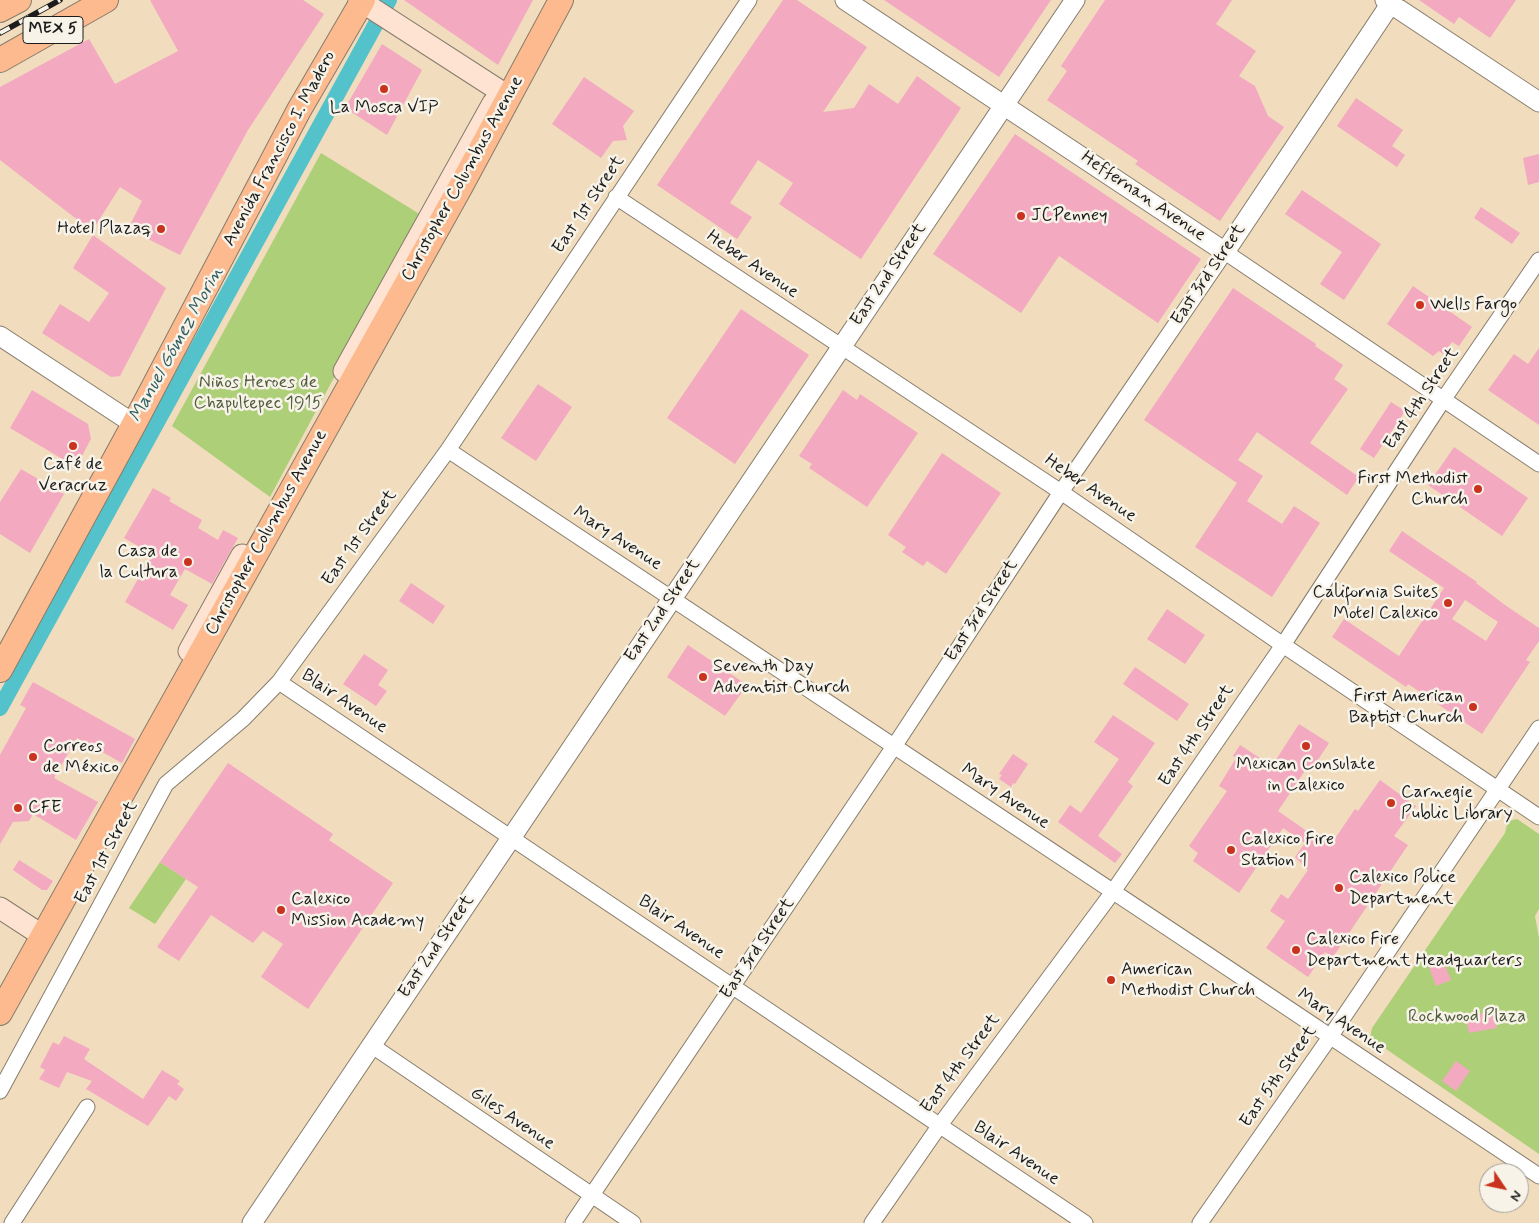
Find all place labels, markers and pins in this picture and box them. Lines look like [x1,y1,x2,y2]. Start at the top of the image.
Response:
marker: La Mosca VIP [378,83,390,95]
place label: La Mosca VIP [330,97,438,119]
place label: JCPenney [1031,205,1108,227]
marker: JCPenney [1015,210,1027,222]
place label: Hotel Plazaq [57,218,151,240]
marker: Hotel Plazaq [155,223,167,235]
place label: Wells Fargo [1430,294,1517,316]
marker: Wells Fargo [1414,299,1426,311]
marker: Café de Veracruz [67,440,79,452]
place label: Café de Veracruz [38,454,108,496]
place label: First Methodist Church [1357,468,1468,510]
marker: First Methodist Church [1472,483,1484,495]
place label: Casa de la Cultura [99,541,178,584]
marker: Casa de la Cultura [182,556,194,568]
place label: California Suites Motel Calexico [1312,582,1438,624]
marker: California Suites Motel Calexico [1442,597,1454,609]
place label: Seventh Day Adventist Church [713,656,850,699]
marker: Seventh Day Adventist Church [697,671,709,683]
place label: First American Baptist Church [1349,686,1463,729]
marker: First American Baptist Church [1467,701,1479,713]
place label: Correos de México [43,736,119,779]
marker: Mexican Consulate in Calexico [1300,740,1312,752]
marker: Correos de México [27,751,39,763]
place label: Mexican Consulate in Calexico [1236,754,1376,796]
place label: Carnegie Public Library [1401,782,1513,824]
place label: CFE [28,797,61,819]
marker: Carnegie Public Library [1385,797,1397,809]
marker: CFE [12,802,24,814]
place label: Calexico Fire Station 1 [1241,829,1334,872]
marker: Calexico Fire Station 1 [1225,844,1237,856]
place label: Calexico Police Department [1349,867,1456,910]
marker: Calexico Police Department [1333,882,1345,894]
place label: Calexico Mission Academy [291,889,424,932]
marker: Calexico Mission Academy [275,904,287,916]
place label: Calexico Fire Department Headquarters [1306,929,1522,972]
marker: Calexico Fire Department Headquarters [1290,944,1302,956]
place label: American Methodist Church [1121,959,1255,1002]
marker: American Methodist Church [1105,974,1117,986]

